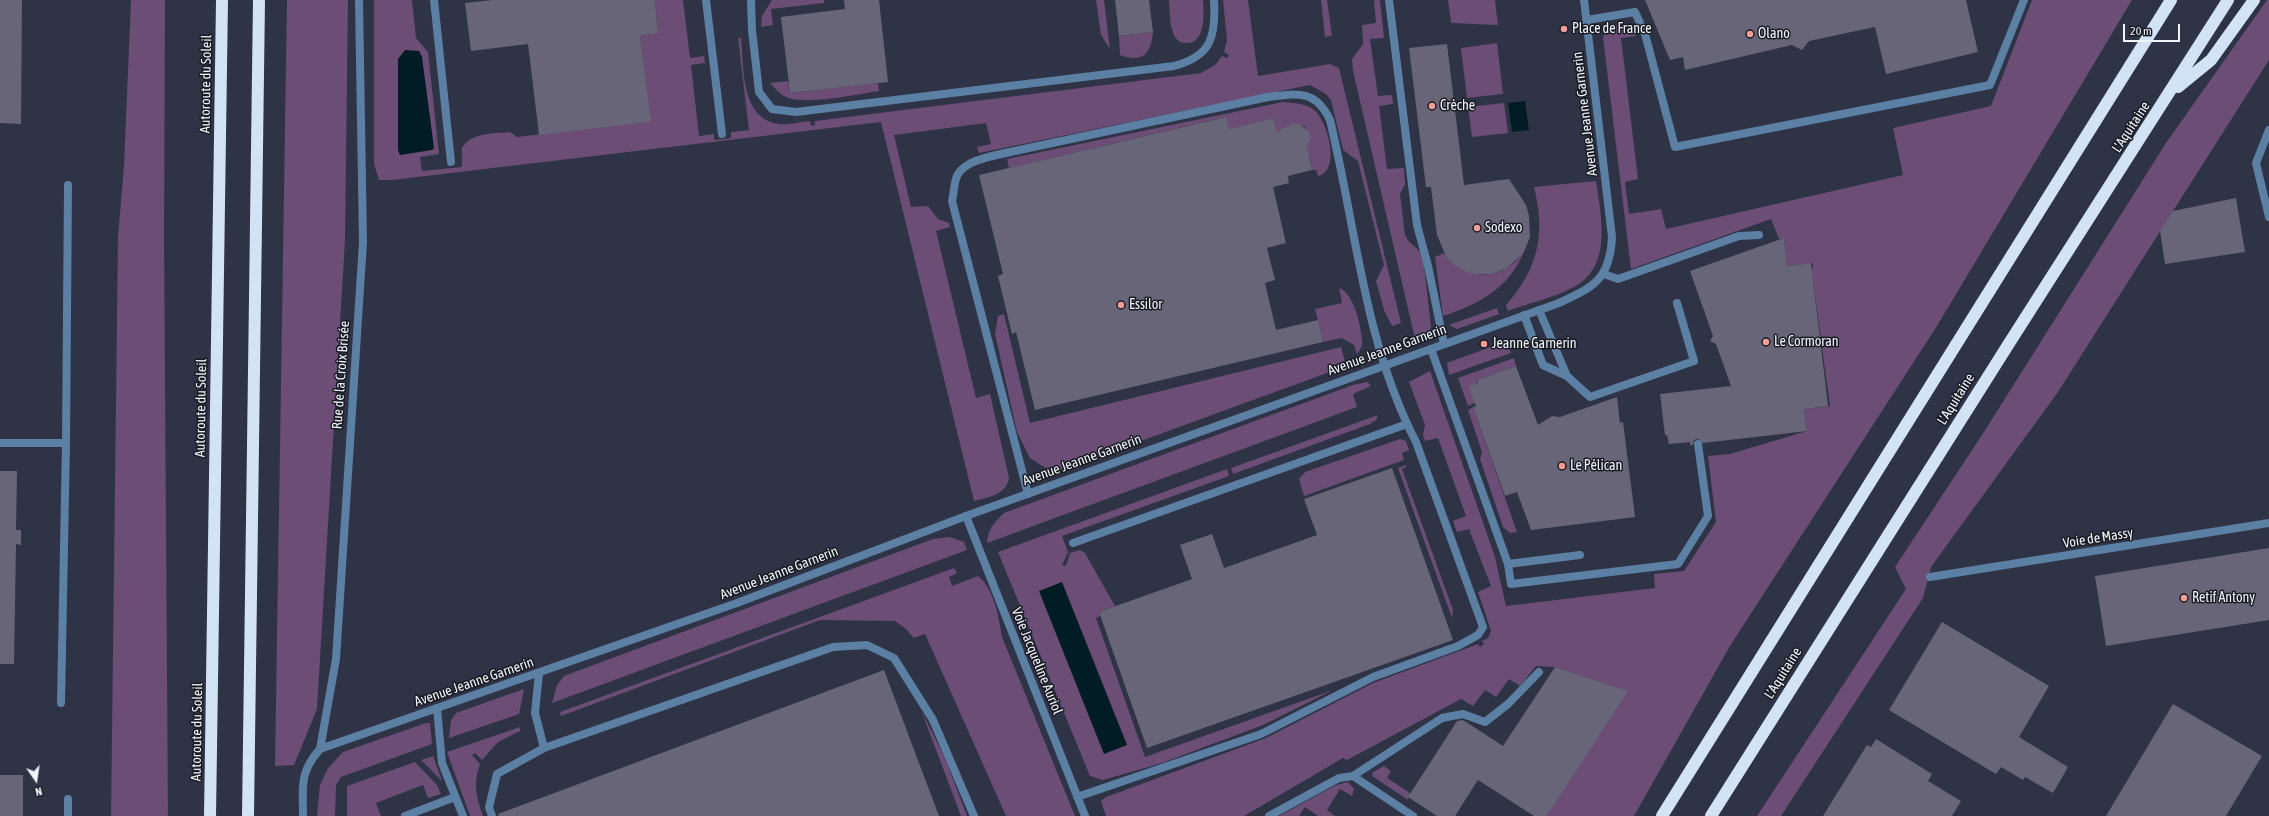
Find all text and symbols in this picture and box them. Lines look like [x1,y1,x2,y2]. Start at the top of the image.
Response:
scale bar [2125,16,2182,42]
place label: Place de France [1572,21,1651,37]
marker: Place de France [1559,24,1569,34]
text: 20 m [2130,24,2152,38]
place label: Olano [1758,26,1790,42]
marker: Olano [1745,29,1755,39]
street label: Autoroute du Soleil [197,35,215,133]
street label: Avenue Jeanne Garnerin [1569,51,1601,177]
place label: Crèche [1440,98,1475,114]
street label: L'Aquitaine [2108,98,2154,156]
marker: Crèche [1427,101,1437,111]
place label: Sodexo [1485,220,1522,236]
marker: Sodexo [1472,223,1482,233]
place label: Essilor [1129,297,1162,313]
marker: Essilor [1116,300,1126,310]
street label: Rue de la Croix Brisée [329,320,353,430]
street label: Avenue Jeanne Garnerin [1325,321,1449,379]
place label: Le Cormoran [1774,334,1839,350]
place label: Jeanne Garnerin [1492,336,1577,352]
marker: Le Cormoran [1761,337,1771,347]
marker: Jeanne Garnerin [1479,339,1489,349]
street label: Autoroute du Soleil [192,359,210,457]
street label: L'Aquitaine [1934,370,1978,428]
street label: Avenue Jeanne Garnerin [1020,431,1144,489]
place label: Le Pélican [1570,458,1622,474]
marker: Le Pélican [1557,461,1567,471]
street label: Voie de Massy [2062,524,2134,552]
street label: Avenue Jeanne Garnerin [718,543,840,603]
place label: Retif Antony [2192,590,2255,606]
marker: Retif Antony [2179,593,2189,603]
street label: Voie Jacqueline Auriol [1008,605,1066,717]
street label: L'Aquitaine [1761,644,1805,702]
street label: Avenue Jeanne Garnerin [412,654,536,710]
street label: Autoroute du Soleil [188,683,206,781]
north arrow [16,760,56,800]
text: N [34,785,43,798]

